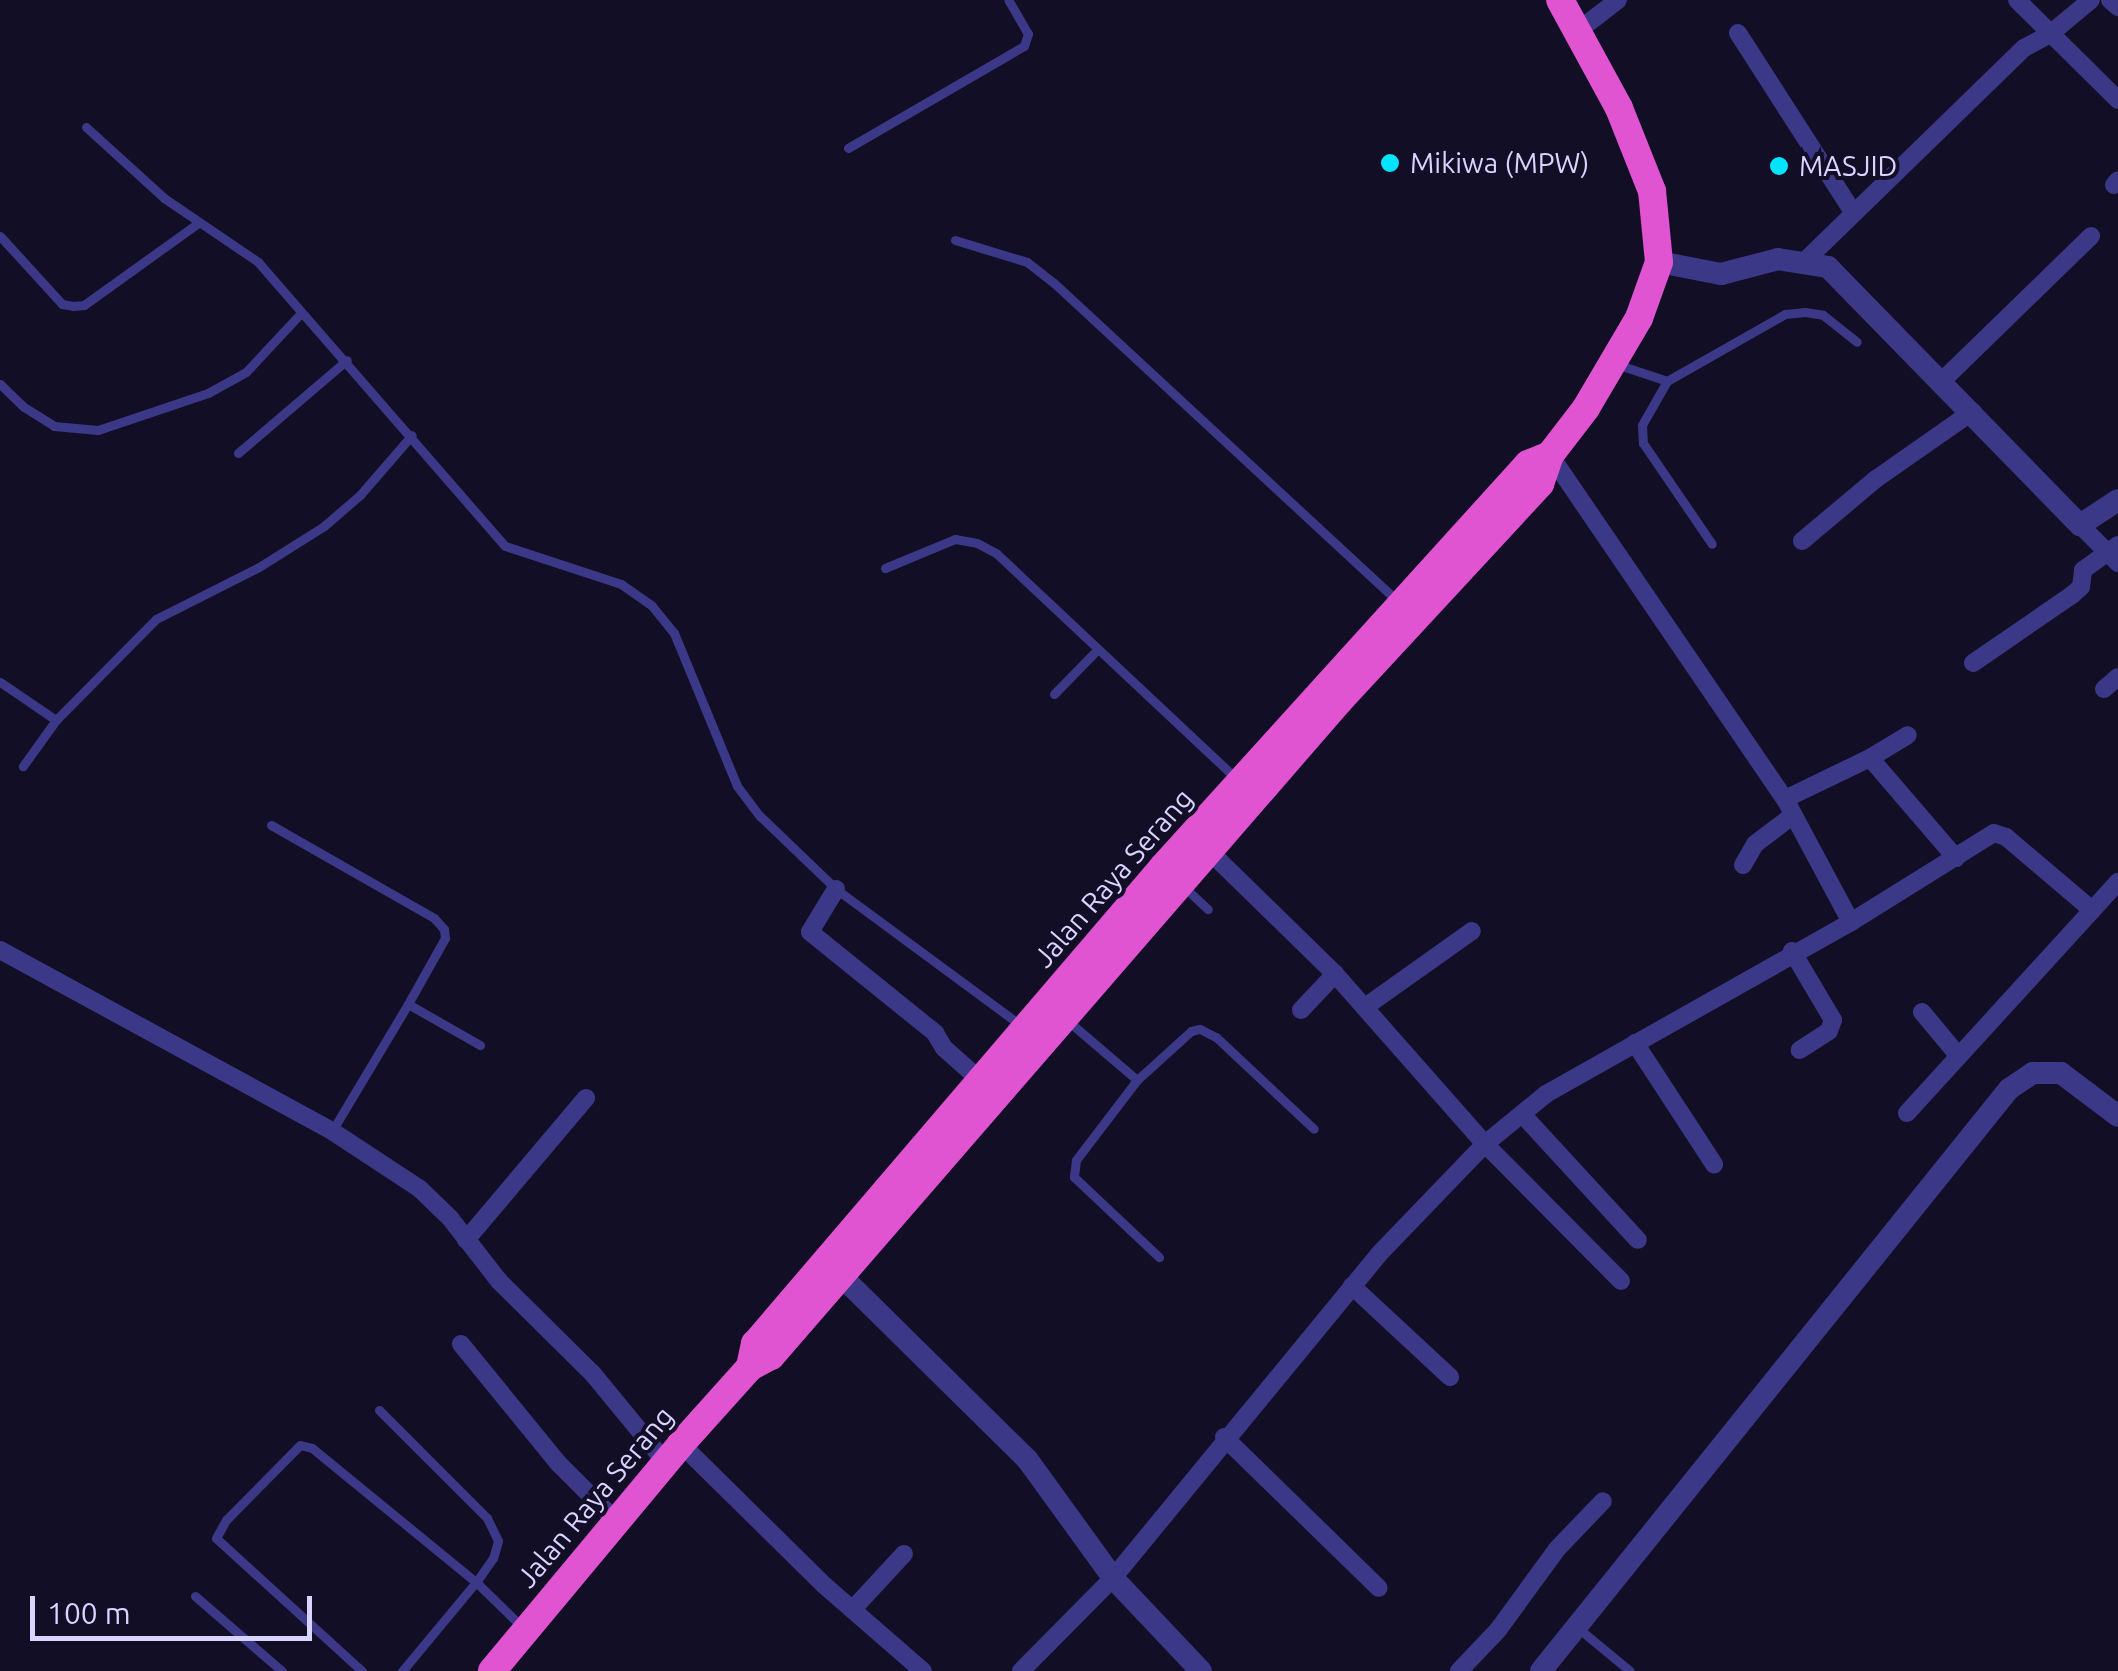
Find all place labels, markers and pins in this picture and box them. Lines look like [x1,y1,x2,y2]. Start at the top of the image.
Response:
place label: Mikiwa (MPW) [1410,146,1589,180]
place label: MASJID [1799,149,1897,183]
marker: Mikiwa (MPW) [1379,152,1401,174]
marker: MASJID [1768,155,1790,177]

